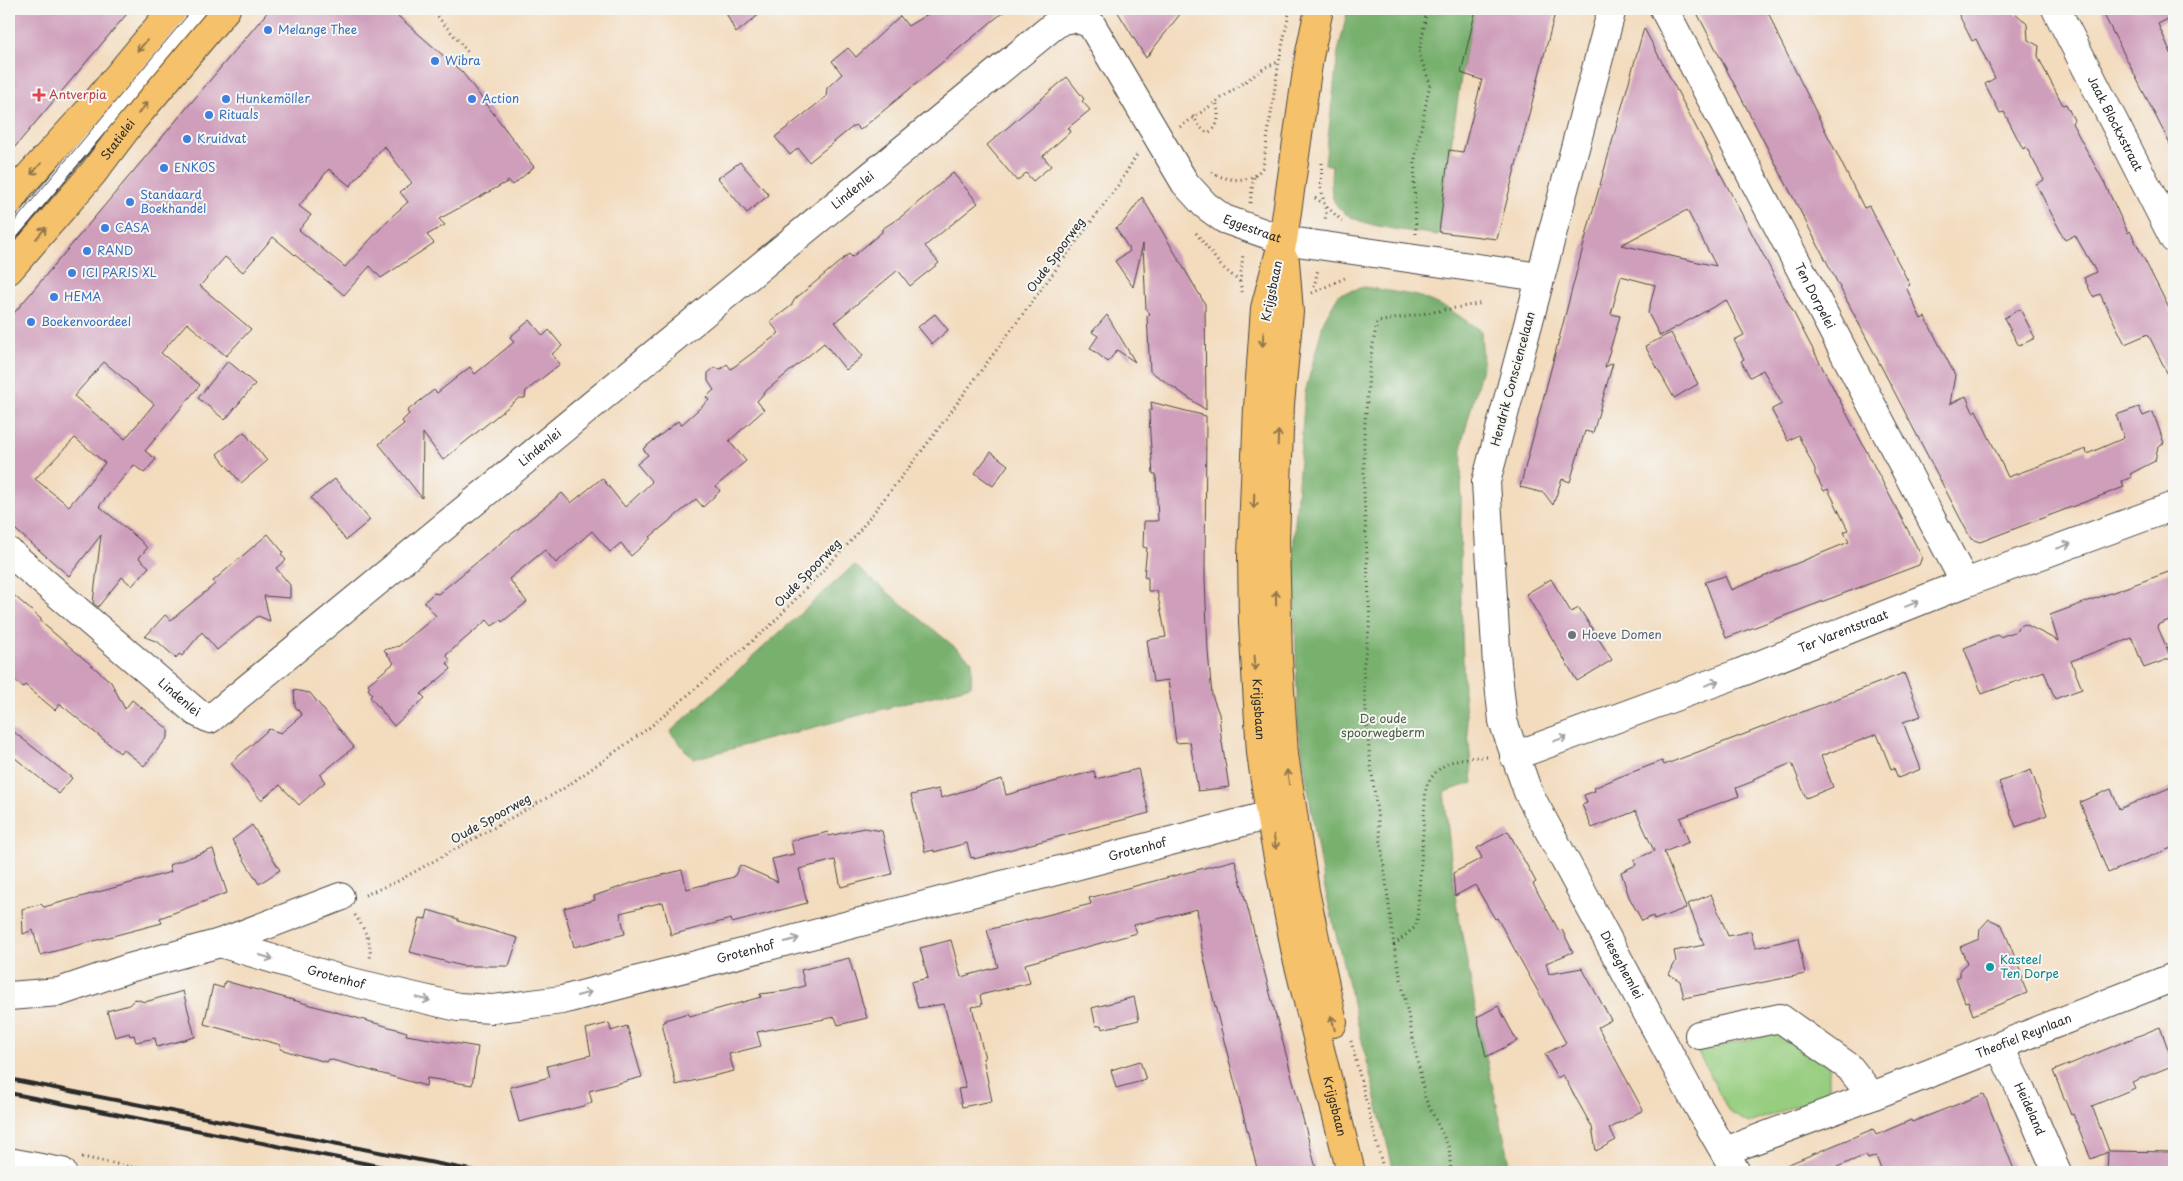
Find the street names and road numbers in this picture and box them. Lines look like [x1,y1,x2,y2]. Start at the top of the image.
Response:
street label: Jaak Blockxstraat [2084,72,2148,174]
street label: Statielei [96,115,139,163]
street label: Lindenlei [827,167,878,213]
street label: Eggestraat [1221,209,1284,247]
street label: Oude Spoorweg [1022,213,1089,296]
street label: Krijgsbaan [1256,259,1286,323]
street label: Ten Dorpelei [1791,259,1840,332]
street label: Hendrik Consciencelaan [1485,309,1539,448]
street label: Lindenlei [514,424,565,470]
street label: Oude Spoorweg [770,534,845,611]
street label: Ter Varentstraat [1795,605,1891,657]
street label: Lindenlei [155,673,203,721]
street label: Krijgsbaan [1248,678,1270,740]
street label: Oude Spoorweg [447,789,534,848]
street label: Grotenhof [1106,832,1169,865]
street label: Dieseghemlei [1596,927,1648,1002]
street label: Grotenhof [714,935,778,967]
street label: Grotenhof [305,960,368,993]
street label: Theofiel Reynlaan [1973,1008,2074,1062]
street label: Krijgsbaan [1319,1074,1352,1138]
street label: Heideland [2010,1079,2050,1139]

